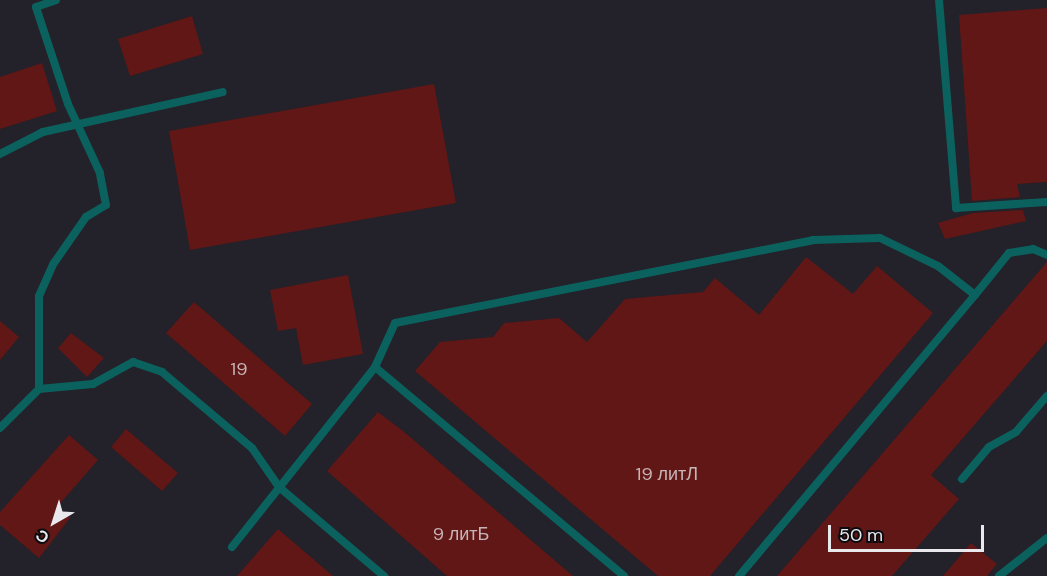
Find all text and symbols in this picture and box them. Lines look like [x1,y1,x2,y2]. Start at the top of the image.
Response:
house number: 19 [231,358,247,380]
house number: 19 литЛ [636,463,698,485]
north arrow [24,492,84,552]
scale bar [831,513,987,551]
house number: 9 литБ [433,523,489,545]
text: 50 m [839,523,883,547]
text: С [31,525,53,548]

